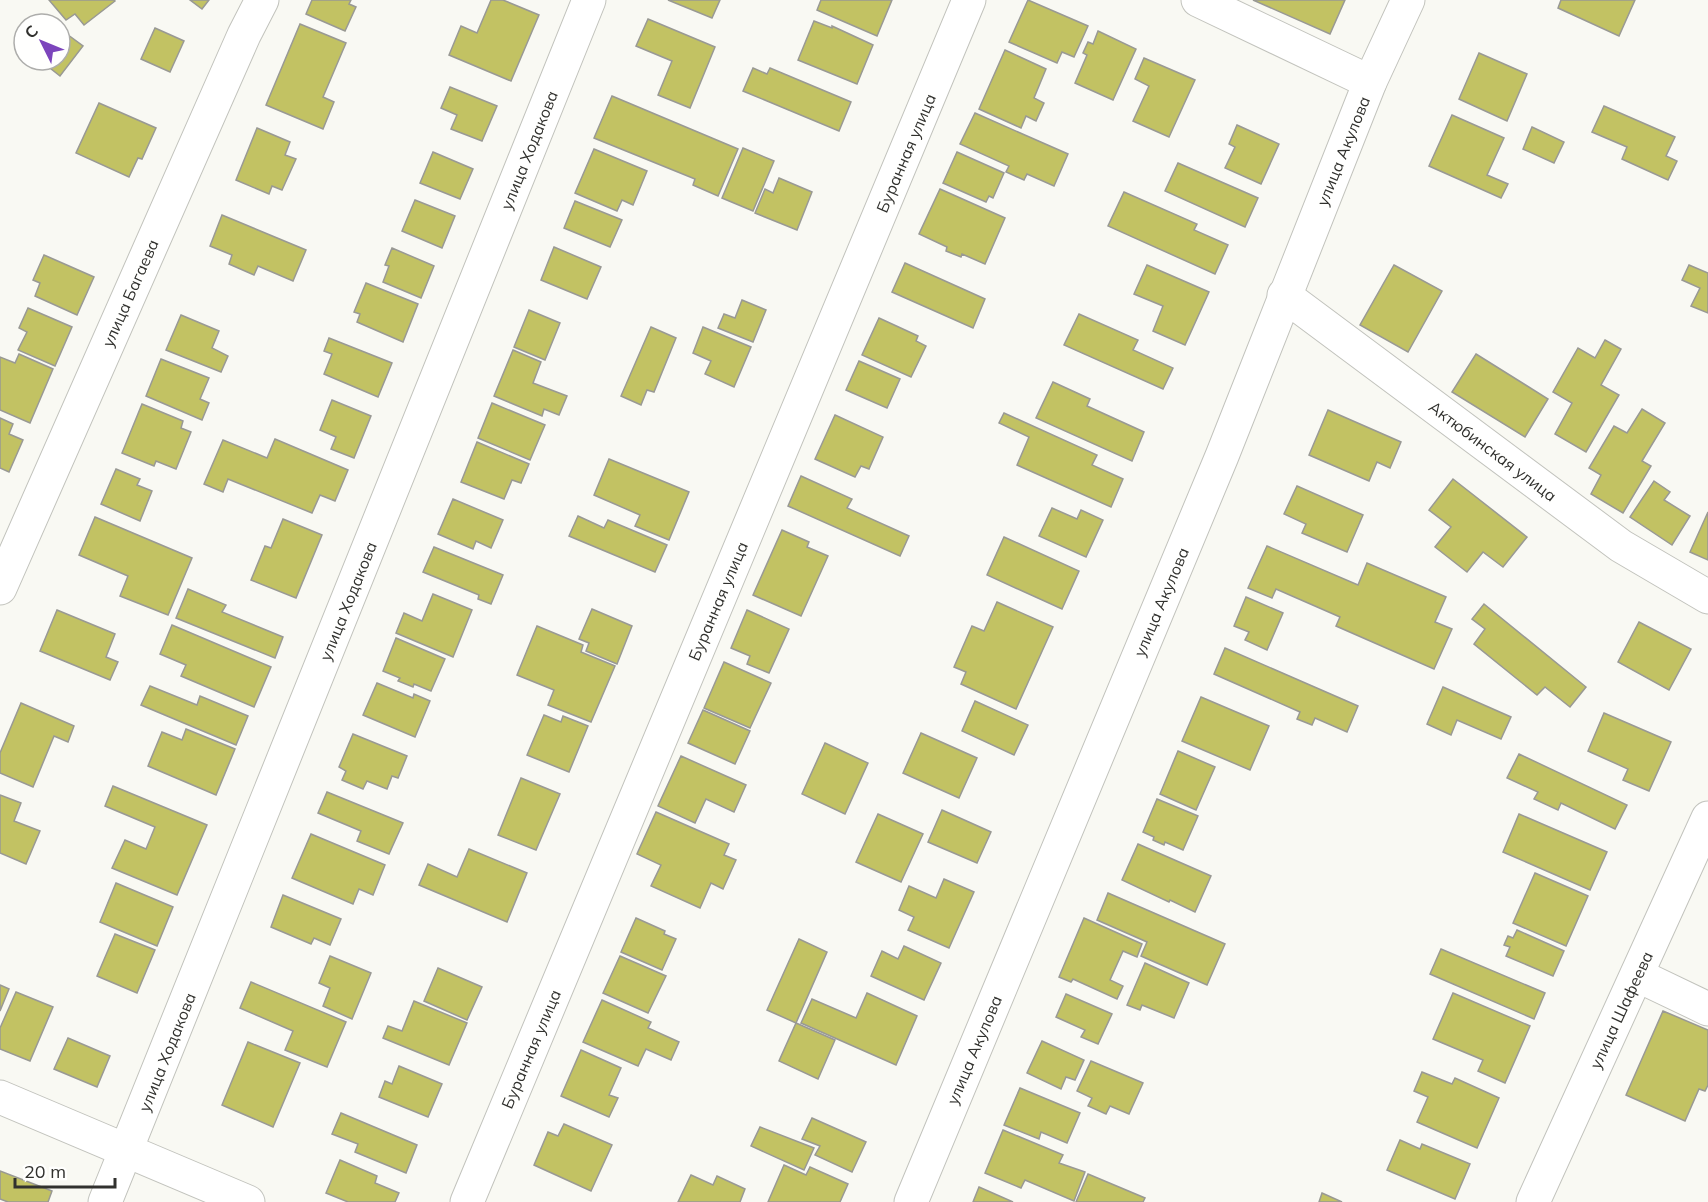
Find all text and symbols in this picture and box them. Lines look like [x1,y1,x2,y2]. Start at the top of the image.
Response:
north arrow [12,12,72,72]
text: С [20,21,42,43]
street label: улица Ходакова [496,88,562,212]
street label: Буранная улица [872,90,940,216]
street label: улица Акулова [1312,93,1374,209]
street label: улица Багаева [97,236,163,350]
street label: Актюбинская улица [1425,396,1561,506]
street label: Буранная улица [684,538,752,664]
street label: улица Ходакова [315,539,381,663]
street label: улица Акулова [1129,544,1193,660]
street label: улица Шафеева [1585,948,1657,1072]
street label: Буранная улица [497,986,565,1112]
street label: улица Ходакова [134,990,200,1114]
street label: улица Акулова [942,992,1006,1108]
scale bar [15,1151,116,1189]
text: 20 m [24,1160,66,1183]

